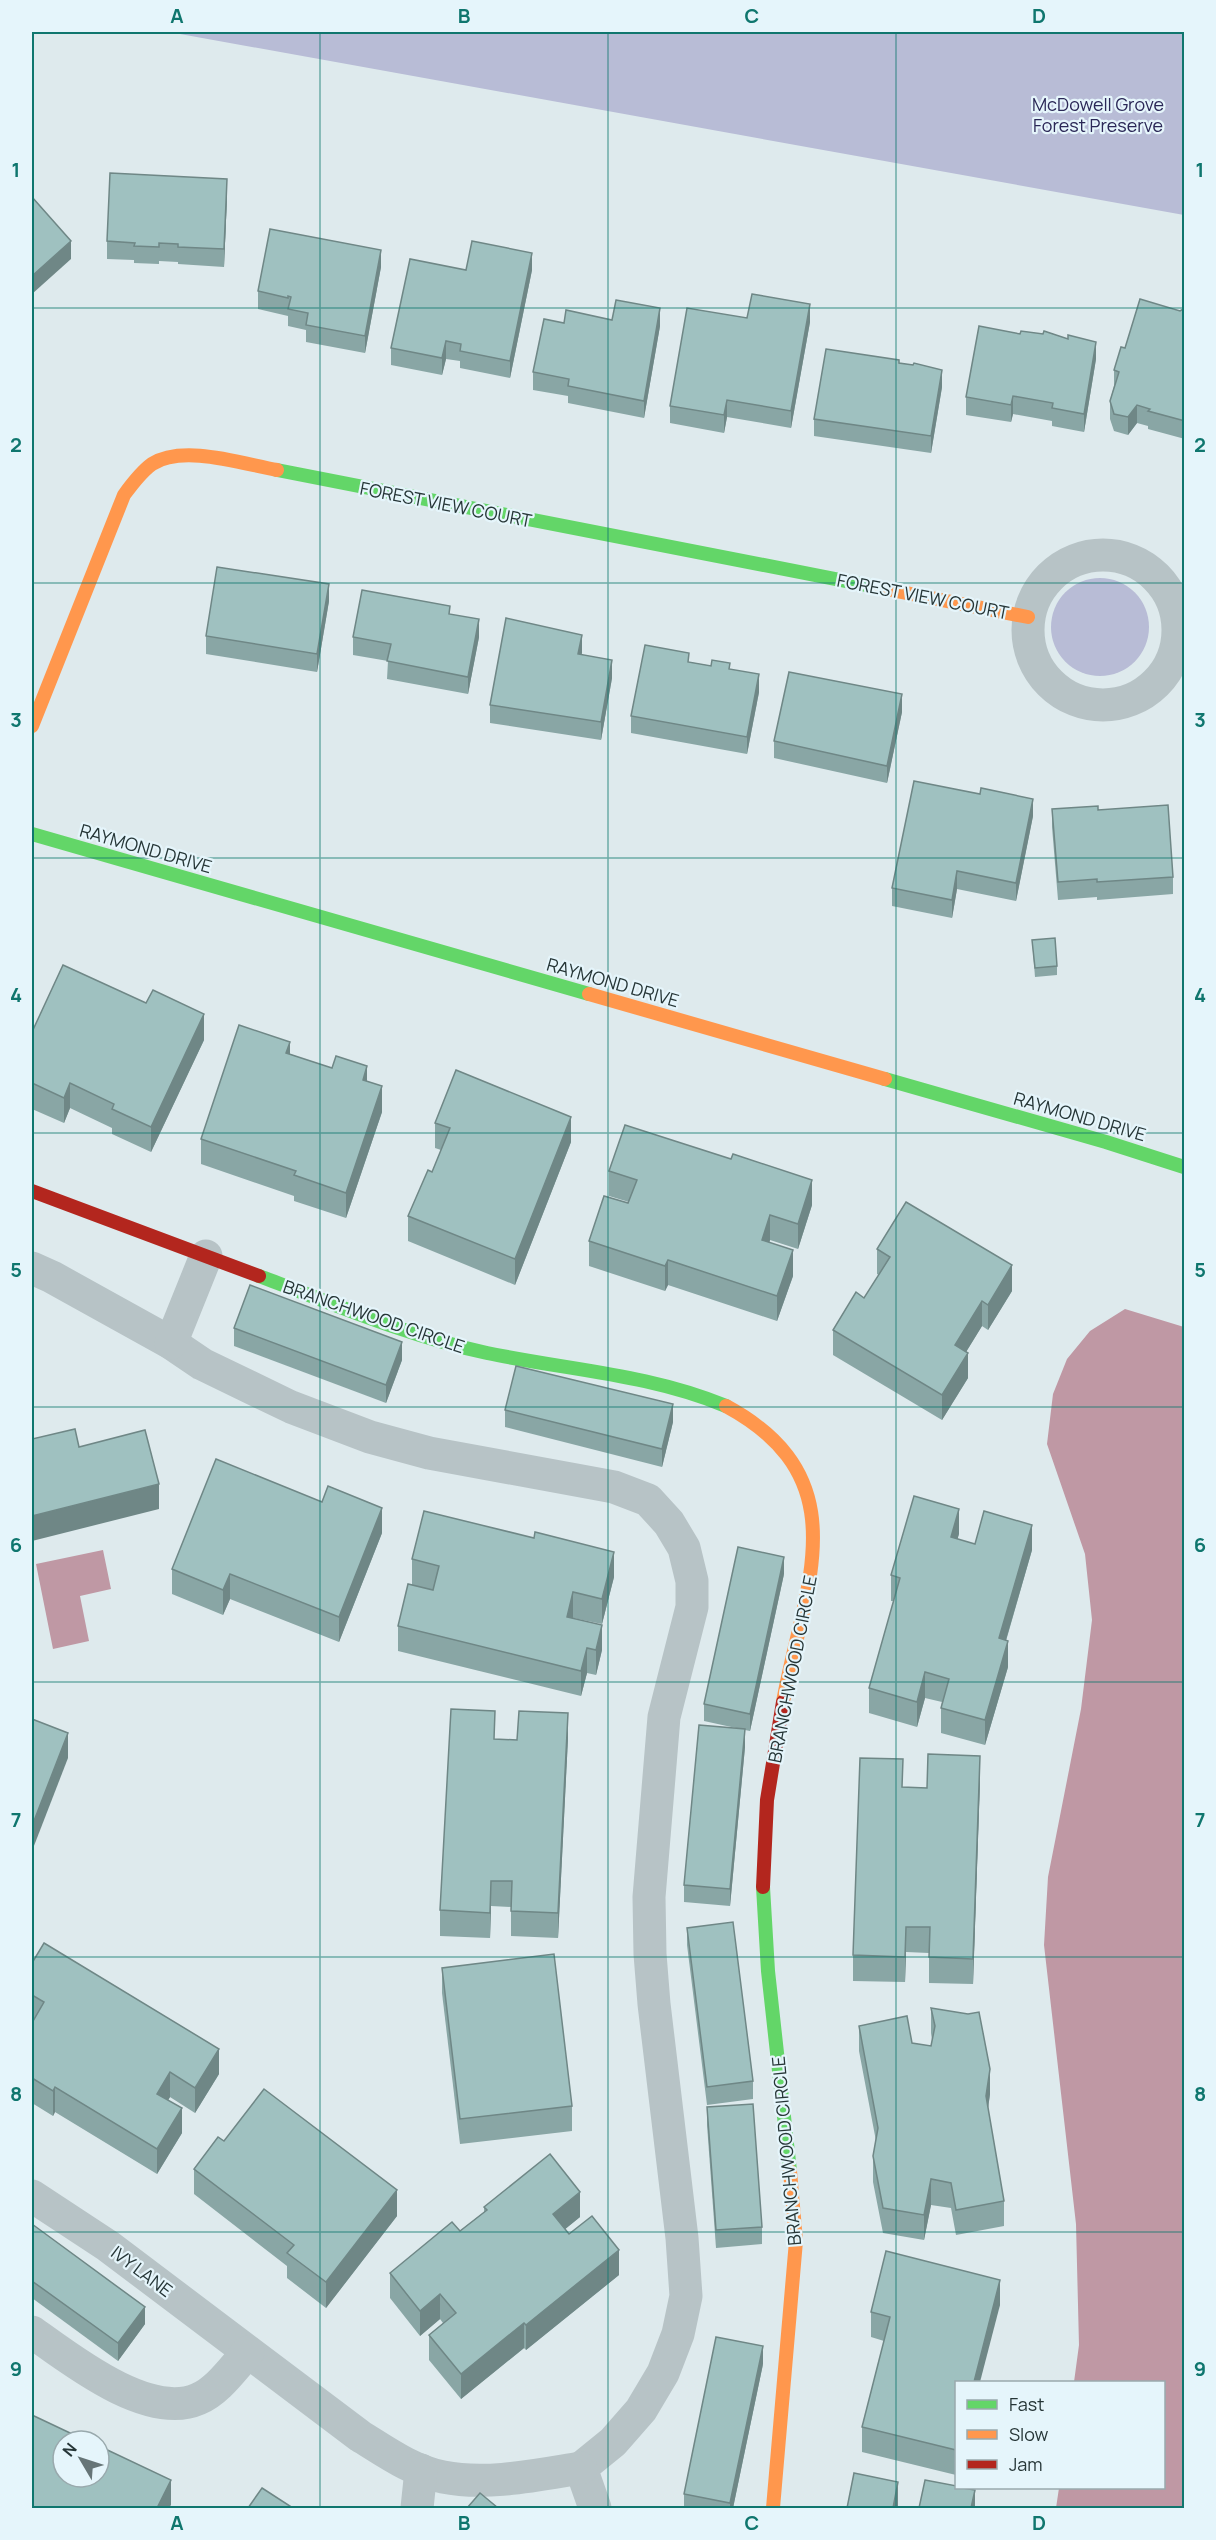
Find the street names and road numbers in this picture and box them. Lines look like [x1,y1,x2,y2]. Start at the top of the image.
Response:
street label: FOREST VIEW COURT [358,476,534,532]
street label: FOREST VIEW COURT [835,568,1011,624]
street label: RAYMOND DRIVE [77,818,215,878]
street label: RAYMOND DRIVE [544,952,682,1012]
street label: RAYMOND DRIVE [1011,1086,1149,1146]
street label: BRANCHWOOD CIRCLE [280,1274,468,1358]
street label: BRANCHWOOD CIRCLE [762,1573,822,1765]
street label: BRANCHWOOD CIRCLE [766,2055,806,2247]
street label: IVY LANE [106,2240,178,2302]

